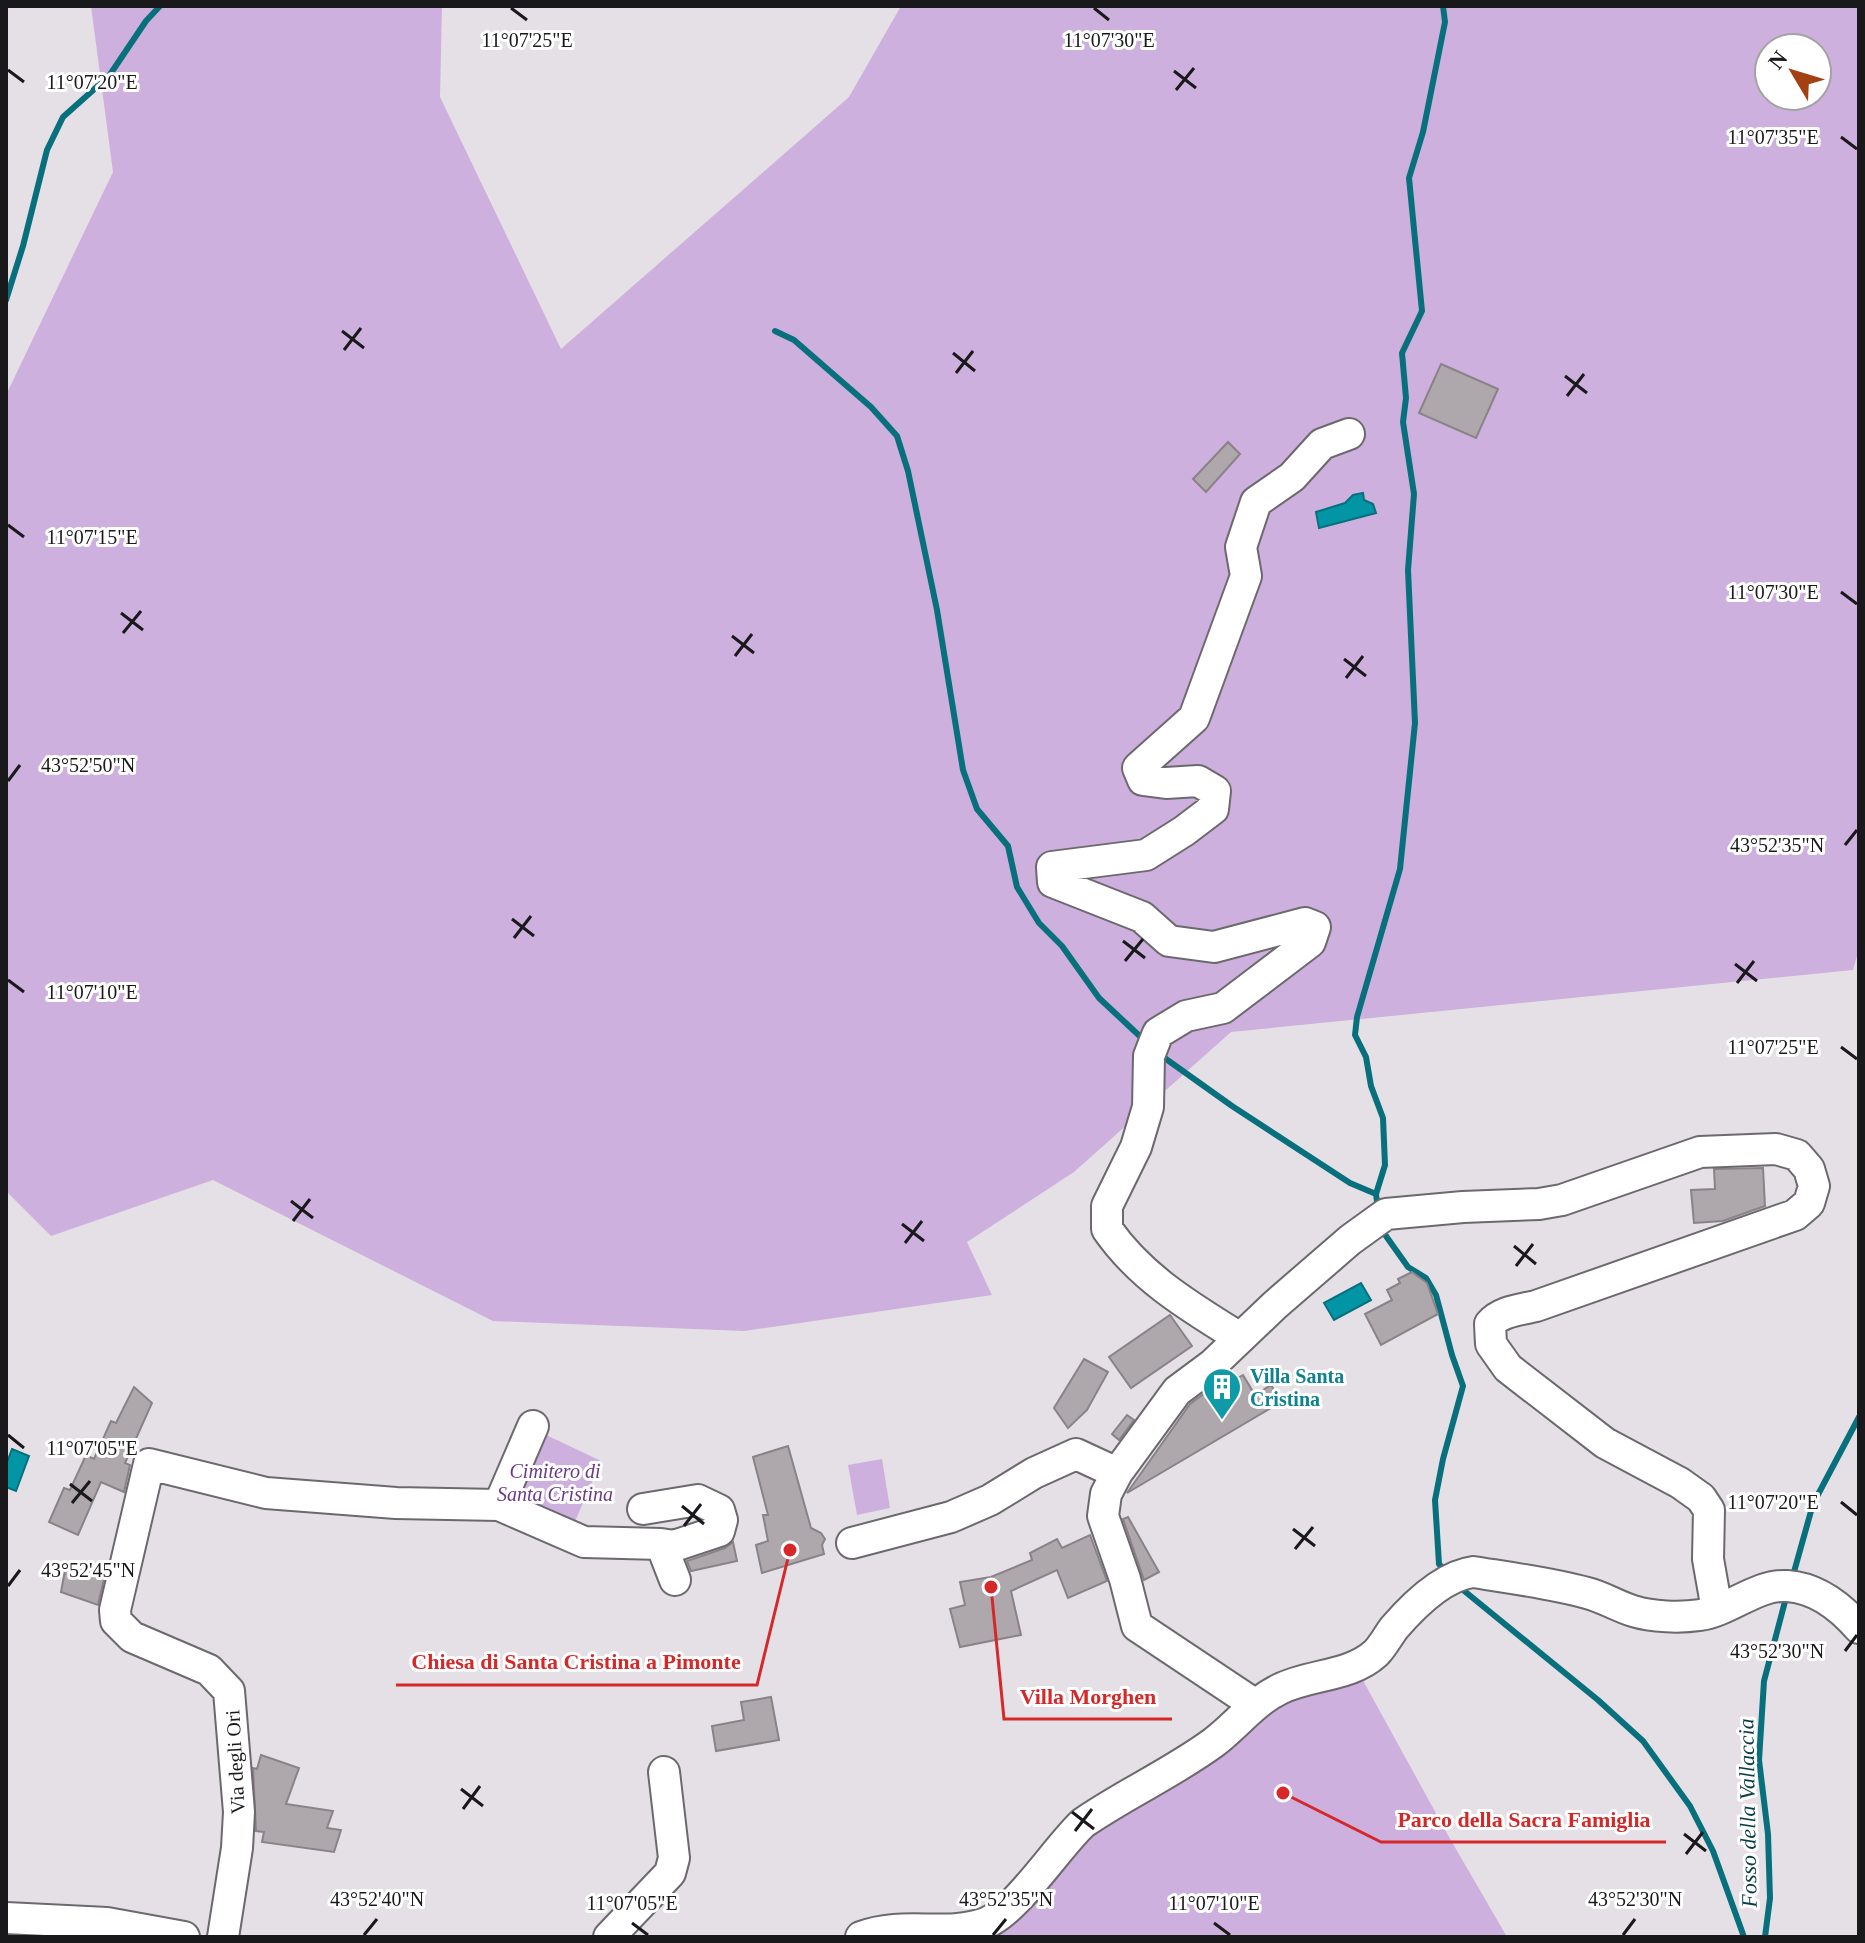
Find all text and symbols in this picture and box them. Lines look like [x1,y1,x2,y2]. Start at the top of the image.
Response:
text: 11°07'25"E [481,29,573,51]
text: 11°07'30"E [1063,29,1155,51]
north arrow [1753,32,1833,112]
text: N [1763,46,1792,74]
text: 11°07'20"E [46,71,138,93]
text: 11°07'35"E [1727,126,1819,148]
text: 11°07'15"E [46,526,138,548]
text: 11°07'30"E [1727,581,1819,603]
text: 43°52'50"N [41,754,135,776]
text: 43°52'35"N [1730,834,1824,856]
text: 11°07'10"E [46,981,138,1003]
text: 11°07'25"E [1727,1036,1819,1058]
place label: Villa Santa Cristina [1250,1365,1344,1410]
building icon: Villa Santa Cristina [1201,1366,1243,1421]
text: 11°07'05"E [46,1437,138,1459]
park label: Cimitero di Santa Cristina [497,1460,613,1505]
text: 11°07'20"E [1727,1491,1819,1513]
text: 43°52'45"N [41,1559,135,1581]
callout: Chiesa di Santa Cristina a Pimonte [396,1639,757,1685]
text: 43°52'30"N [1730,1640,1824,1662]
text: Chiesa di Santa Cristina a Pimonte [411,1649,741,1674]
callout: Villa Morghen [1004,1673,1172,1719]
text: Villa Morghen [1020,1684,1156,1709]
street label: Via degli Ori [221,1709,250,1815]
water label: Fosso della Vallaccia [1733,1718,1762,1909]
callout: Parco della Sacra Famiglia [1381,1796,1666,1842]
text: Parco della Sacra Famiglia [1397,1807,1651,1832]
text: 43°52'40"N [330,1888,424,1910]
text: 43°52'35"N [959,1888,1053,1910]
text: 43°52'30"N [1588,1888,1682,1910]
text: 11°07'05"E [586,1892,678,1914]
text: 11°07'10"E [1168,1892,1260,1914]

